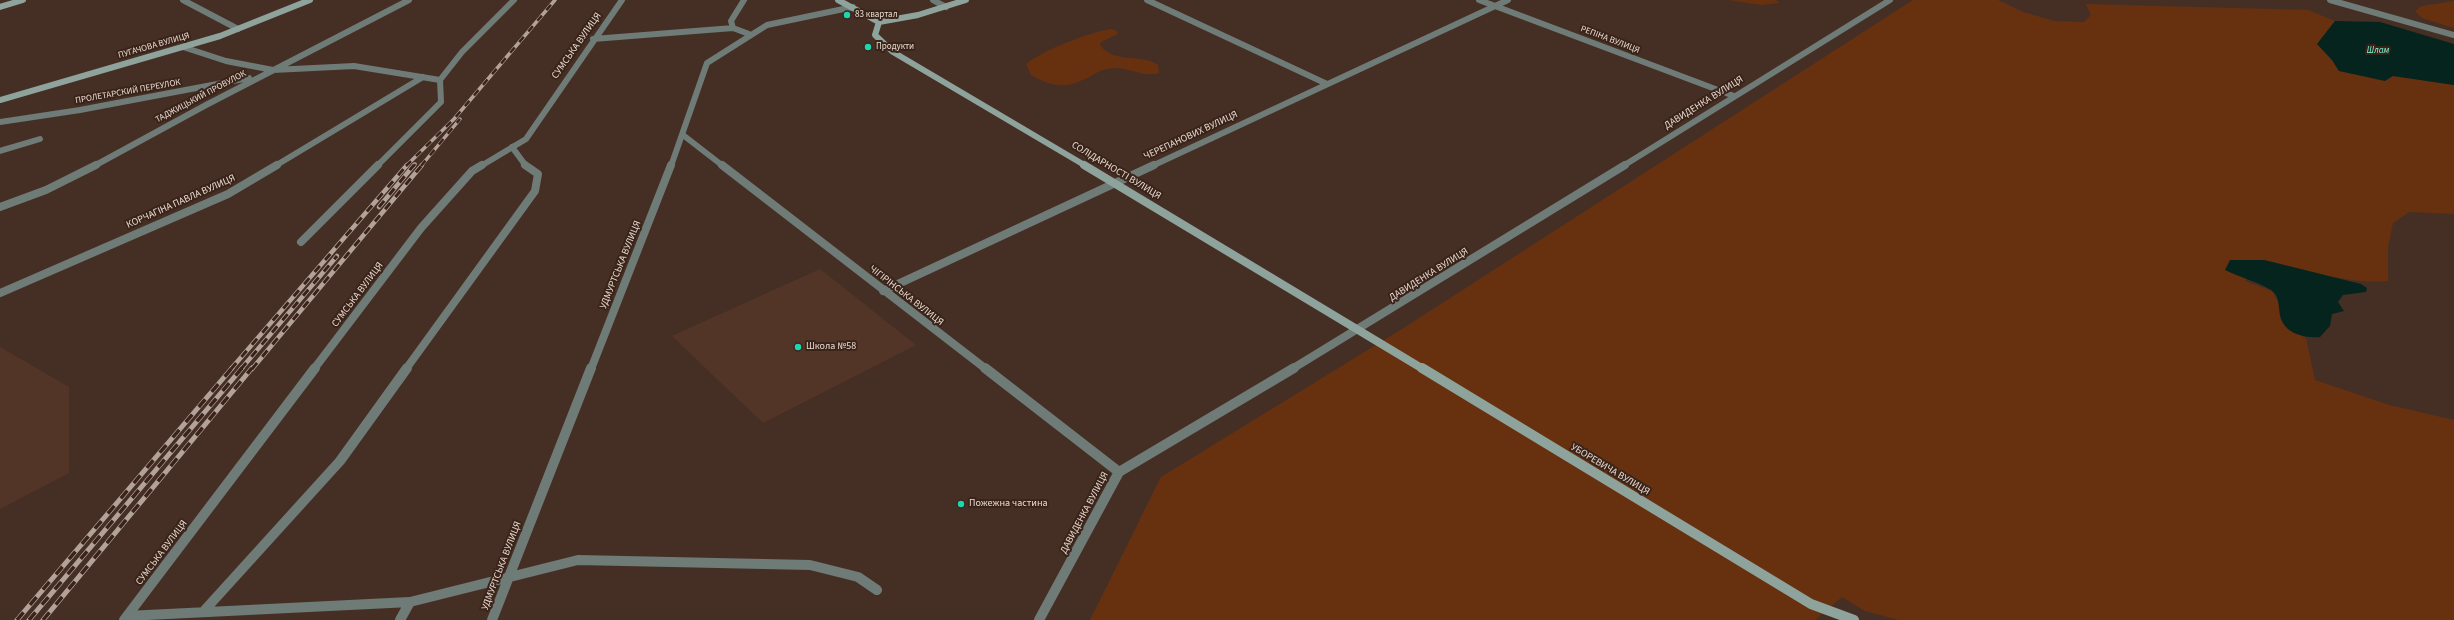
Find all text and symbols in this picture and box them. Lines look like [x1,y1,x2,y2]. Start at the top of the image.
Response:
street label: СУМСЬКА ВУЛИЦЯ [550,10,604,82]
marker: 83 квартал [842,10,852,20]
place label: 83 квартал [855,10,897,20]
street label: РЕПIНА ВУЛИЦЯ [1579,24,1641,56]
street label: ПУГАЧОВА ВУЛИЦЯ [117,31,191,61]
marker: Продукти [863,42,873,52]
place label: Продукти [876,42,914,52]
water label: Шлам [2367,46,2389,56]
street label: ТАДЖИЦЬКИЙ ПРОВУЛОК [154,68,248,126]
street label: ДАВИДЕНКА ВУЛИЦЯ [1662,74,1746,132]
street label: ПРОЛЕТАРСКИЙ ПЕРЕУЛОК [74,77,182,107]
street label: ЧЕРЕПАНОВИХ ВУЛИЦЯ [1142,109,1240,163]
street label: СОЛІДАРНОСТІ ВУЛИЦЯ [1069,139,1163,203]
street label: КОРЧАГІНА ПАВЛА ВУЛИЦЯ [125,173,237,231]
street label: УДМУРТСЬКА ВУЛИЦЯ [598,219,644,311]
street label: ДАВИДЕНКА ВУЛИЦЯ [1387,246,1471,304]
street label: СУМСЬКА ВУЛИЦЯ [330,260,386,330]
street label: ЧIГIРIНСЬКА ВУЛИЦЯ [866,263,946,329]
place label: Школа №58 [806,341,856,353]
marker: Школа №58 [793,342,803,352]
street label: УБОРЕВИЧА ВУЛИЦЯ [1568,442,1652,498]
street label: ДАВИДЕНКА ВУЛИЦЯ [1058,470,1112,556]
place label: Пожежна частина [969,498,1048,510]
marker: Пожежна частина [956,499,966,509]
street label: СУМСЬКА ВУЛИЦЯ [134,518,190,588]
street label: УДМУРТСЬКА ВУЛИЦЯ [480,520,524,612]

